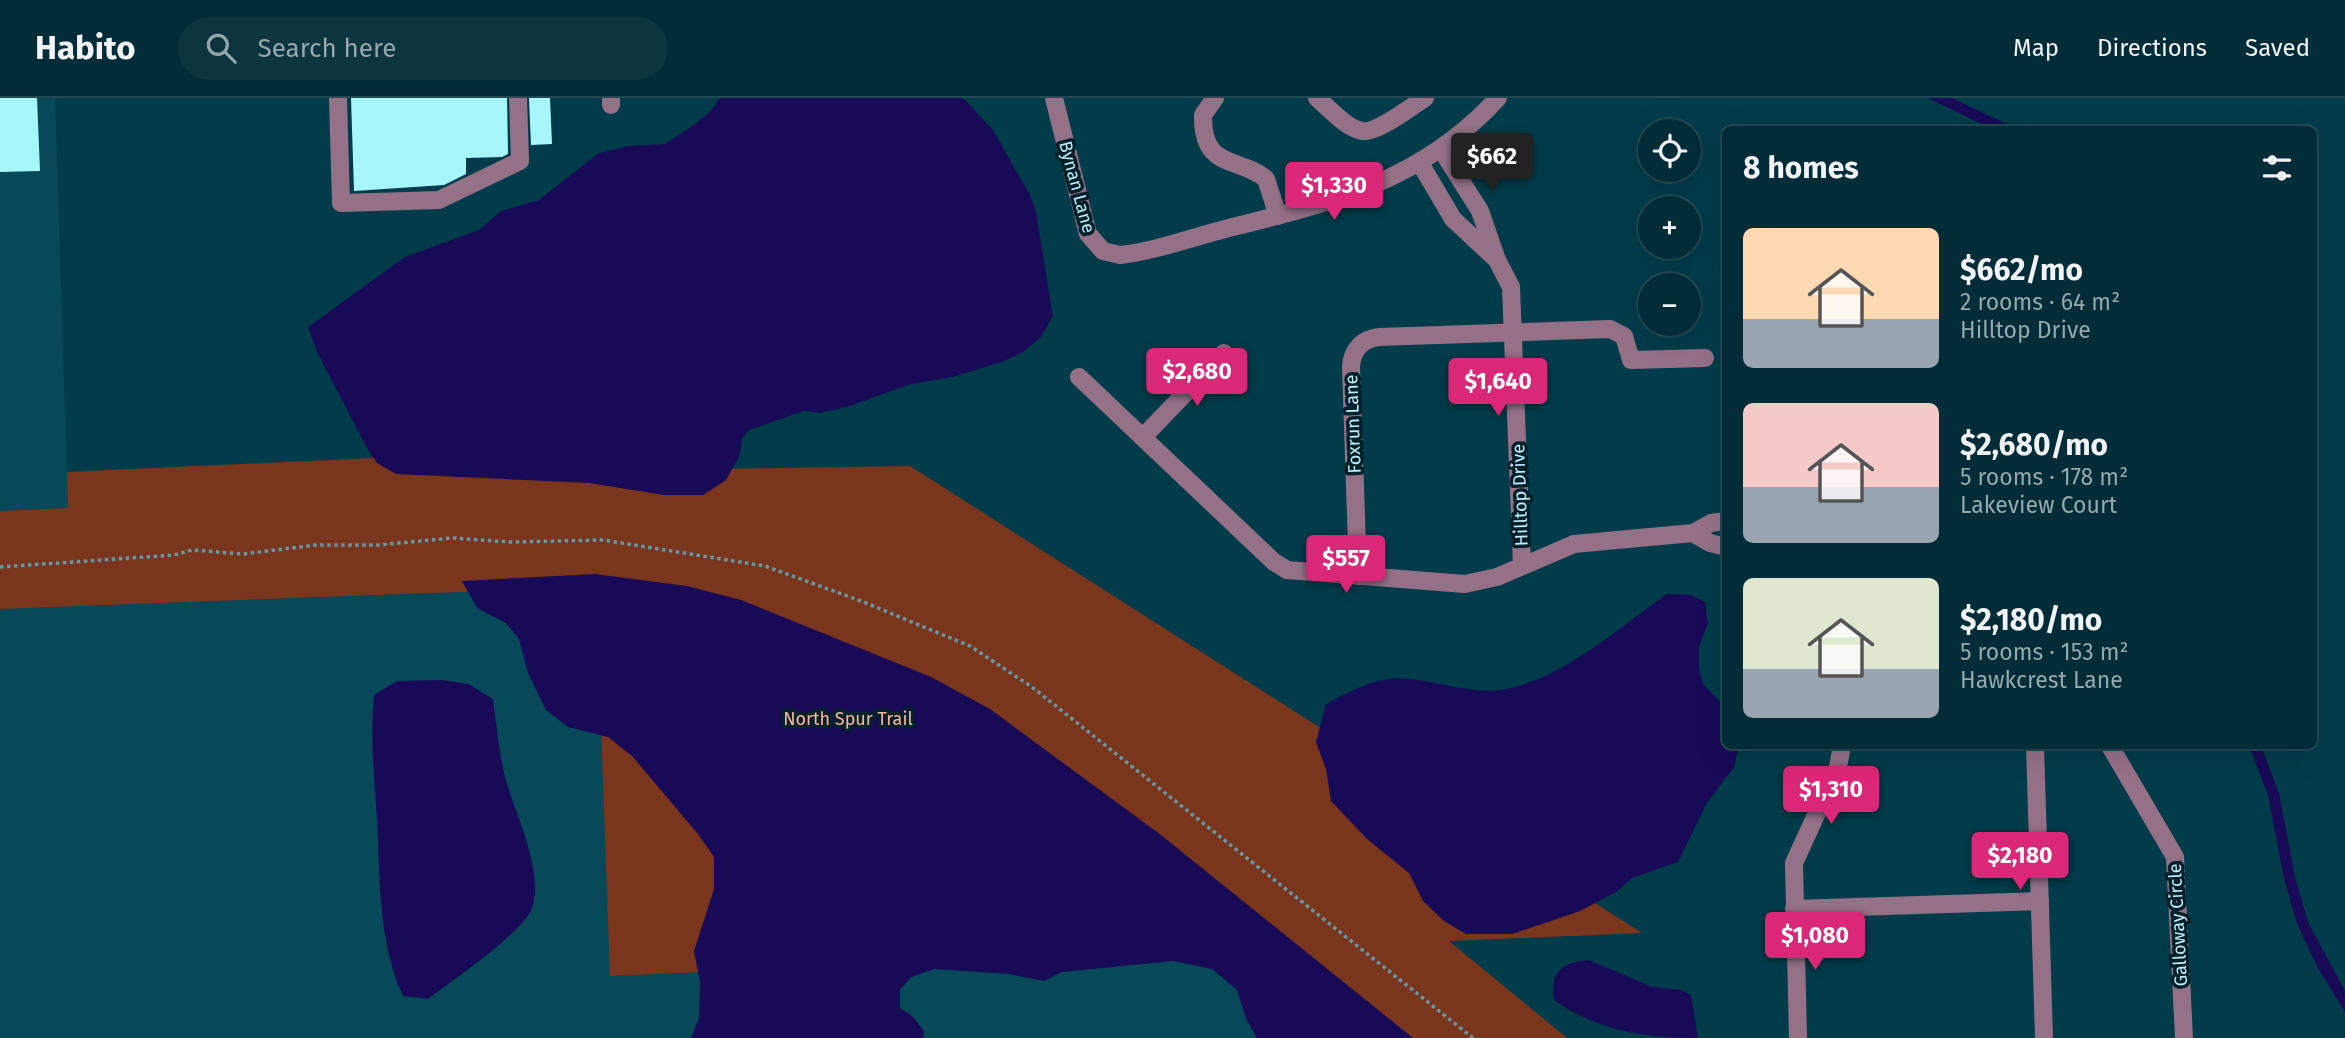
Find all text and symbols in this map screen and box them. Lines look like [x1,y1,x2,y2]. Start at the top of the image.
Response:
search box [178,17,668,80]
text: Habito [35,28,136,68]
icon: search [202,29,240,67]
text: Search here [258,33,396,64]
text: Map [2013,34,2059,62]
text: Directions [2097,34,2207,62]
text: Saved [2245,34,2310,62]
map controls [1638,119,1701,336]
button: locate [1638,119,1701,182]
pin: $662 [1451,134,1533,193]
street label: Bynan Lane [1054,139,1100,235]
text: $662 [1467,142,1517,170]
icon: filters [2258,149,2296,187]
text: 8 homes [1743,150,1859,186]
pin: $1,330 [1277,162,1391,222]
text: $1,330 [1301,171,1367,199]
button: + [1638,196,1701,259]
text: $662/mo [1960,252,2083,288]
icon: home [1799,256,1883,340]
button: − [1638,273,1701,336]
text: 2 rooms · 64 m² [1960,288,2120,316]
text: Hilltop Drive [1960,316,2091,344]
pin: $2,680 [1140,348,1254,408]
text: $2,680 [1162,357,1232,385]
pin: $1,640 [1441,358,1555,418]
text: $1,640 [1464,367,1532,395]
street label: Foxrun Lane [1340,374,1366,474]
text: $2,680/mo [1960,427,2108,463]
icon: home [1799,431,1883,515]
street label: Hilltop Drive [1507,444,1533,546]
text: 5 rooms · 178 m² [1960,463,2128,491]
text: Lakeview Court [1960,491,2117,519]
pin: $557 [1305,536,1387,595]
text: $557 [1322,544,1370,572]
text: $2,180/mo [1960,602,2102,638]
icon: home [1799,606,1883,690]
text: 5 rooms · 153 m² [1960,638,2129,666]
text: Hawkcrest Lane [1960,666,2123,694]
park label: North Spur Trail [783,708,913,730]
pin: $1,310 [1774,766,1888,826]
text: $1,310 [1799,775,1863,803]
pin: $2,180 [1963,832,2077,892]
text: $2,180 [1988,841,2053,869]
street label: Galloway Circle [2164,863,2192,987]
pin: $1,080 [1758,912,1872,972]
text: $1,080 [1781,921,1849,949]

